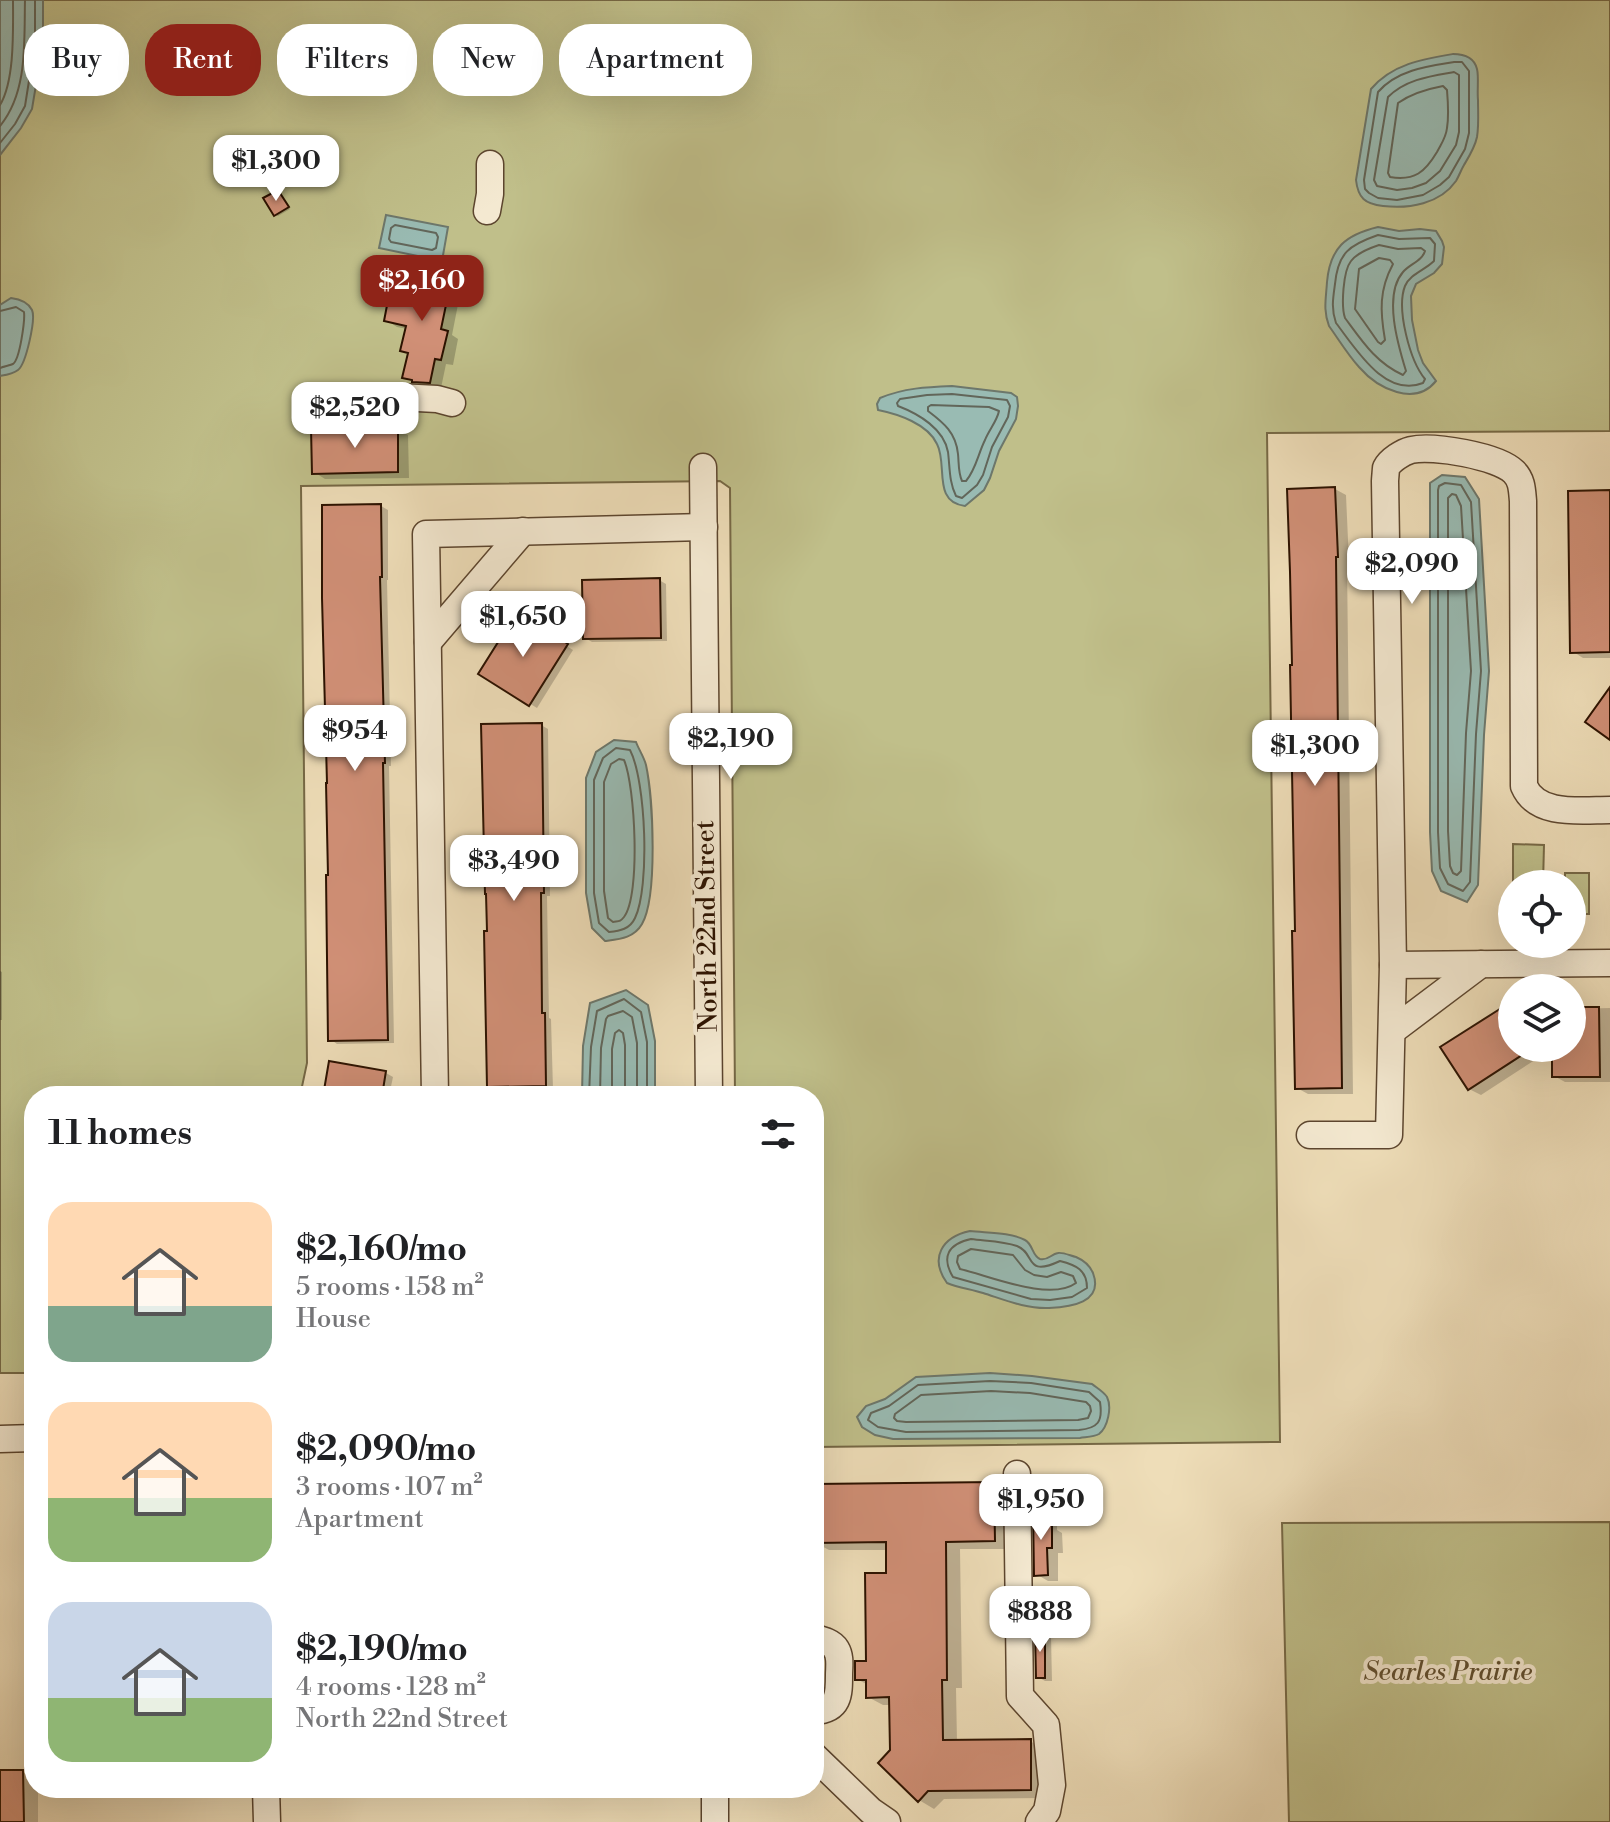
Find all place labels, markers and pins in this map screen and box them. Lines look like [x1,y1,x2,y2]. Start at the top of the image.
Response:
pin: $1,300 [211,135,341,203]
pin: $2,160 [357,255,487,323]
pin: $2,520 [290,382,420,450]
pin: $2,090 [1347,538,1477,606]
pin: $1,650 [458,591,588,659]
pin: $954 [308,705,402,773]
pin: $2,190 [666,713,796,781]
pin: $1,300 [1250,720,1380,788]
pin: $3,490 [449,835,579,903]
pin: $1,950 [976,1474,1106,1542]
pin: $888 [993,1586,1087,1654]

